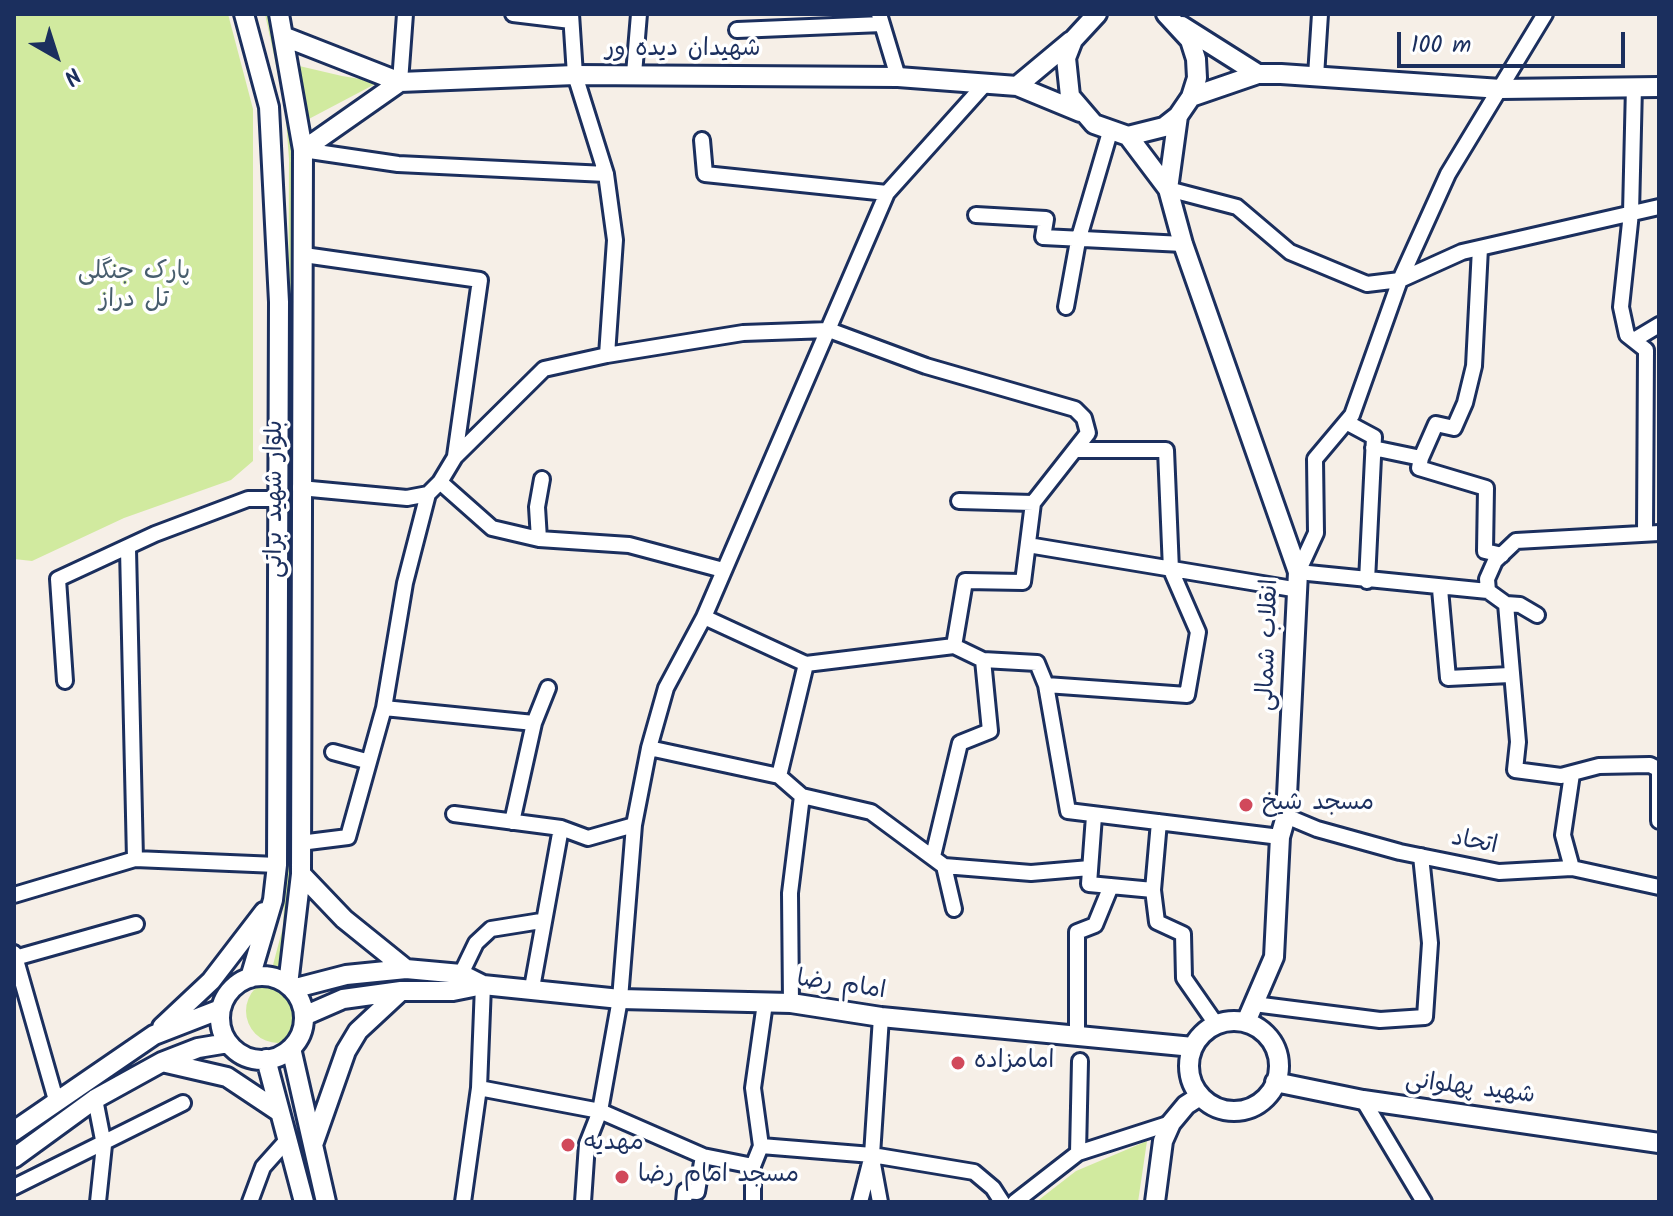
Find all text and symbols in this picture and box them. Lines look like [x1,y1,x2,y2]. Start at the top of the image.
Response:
north arrow [16,16,96,96]
scale bar [1401,16,1629,66]
text: 100 m [1411,26,1471,65]
street label: شهیدان دیده ور [605,37,761,65]
text: N [55,57,88,93]
park label: پارک جنگلی تل دراز [78,260,190,316]
street label: بلوار شهید براتی [263,420,291,578]
street label: انقلاب شمالی [1253,578,1287,712]
place label: مسجد شیخ [1262,791,1374,819]
marker: مسجد شیخ [1237,796,1255,814]
street label: اتحاد [1448,825,1500,863]
street label: امام رضا [795,966,887,1008]
place label: امامزاده [974,1049,1054,1077]
marker: امامزاده [949,1054,967,1072]
street label: شهید پهلوانی [1404,1068,1536,1112]
place label: مهدیه [584,1131,644,1159]
marker: مهدیه [559,1136,577,1154]
place label: مسجد امام رضا [638,1163,799,1191]
marker: مسجد امام رضا [613,1168,631,1186]

